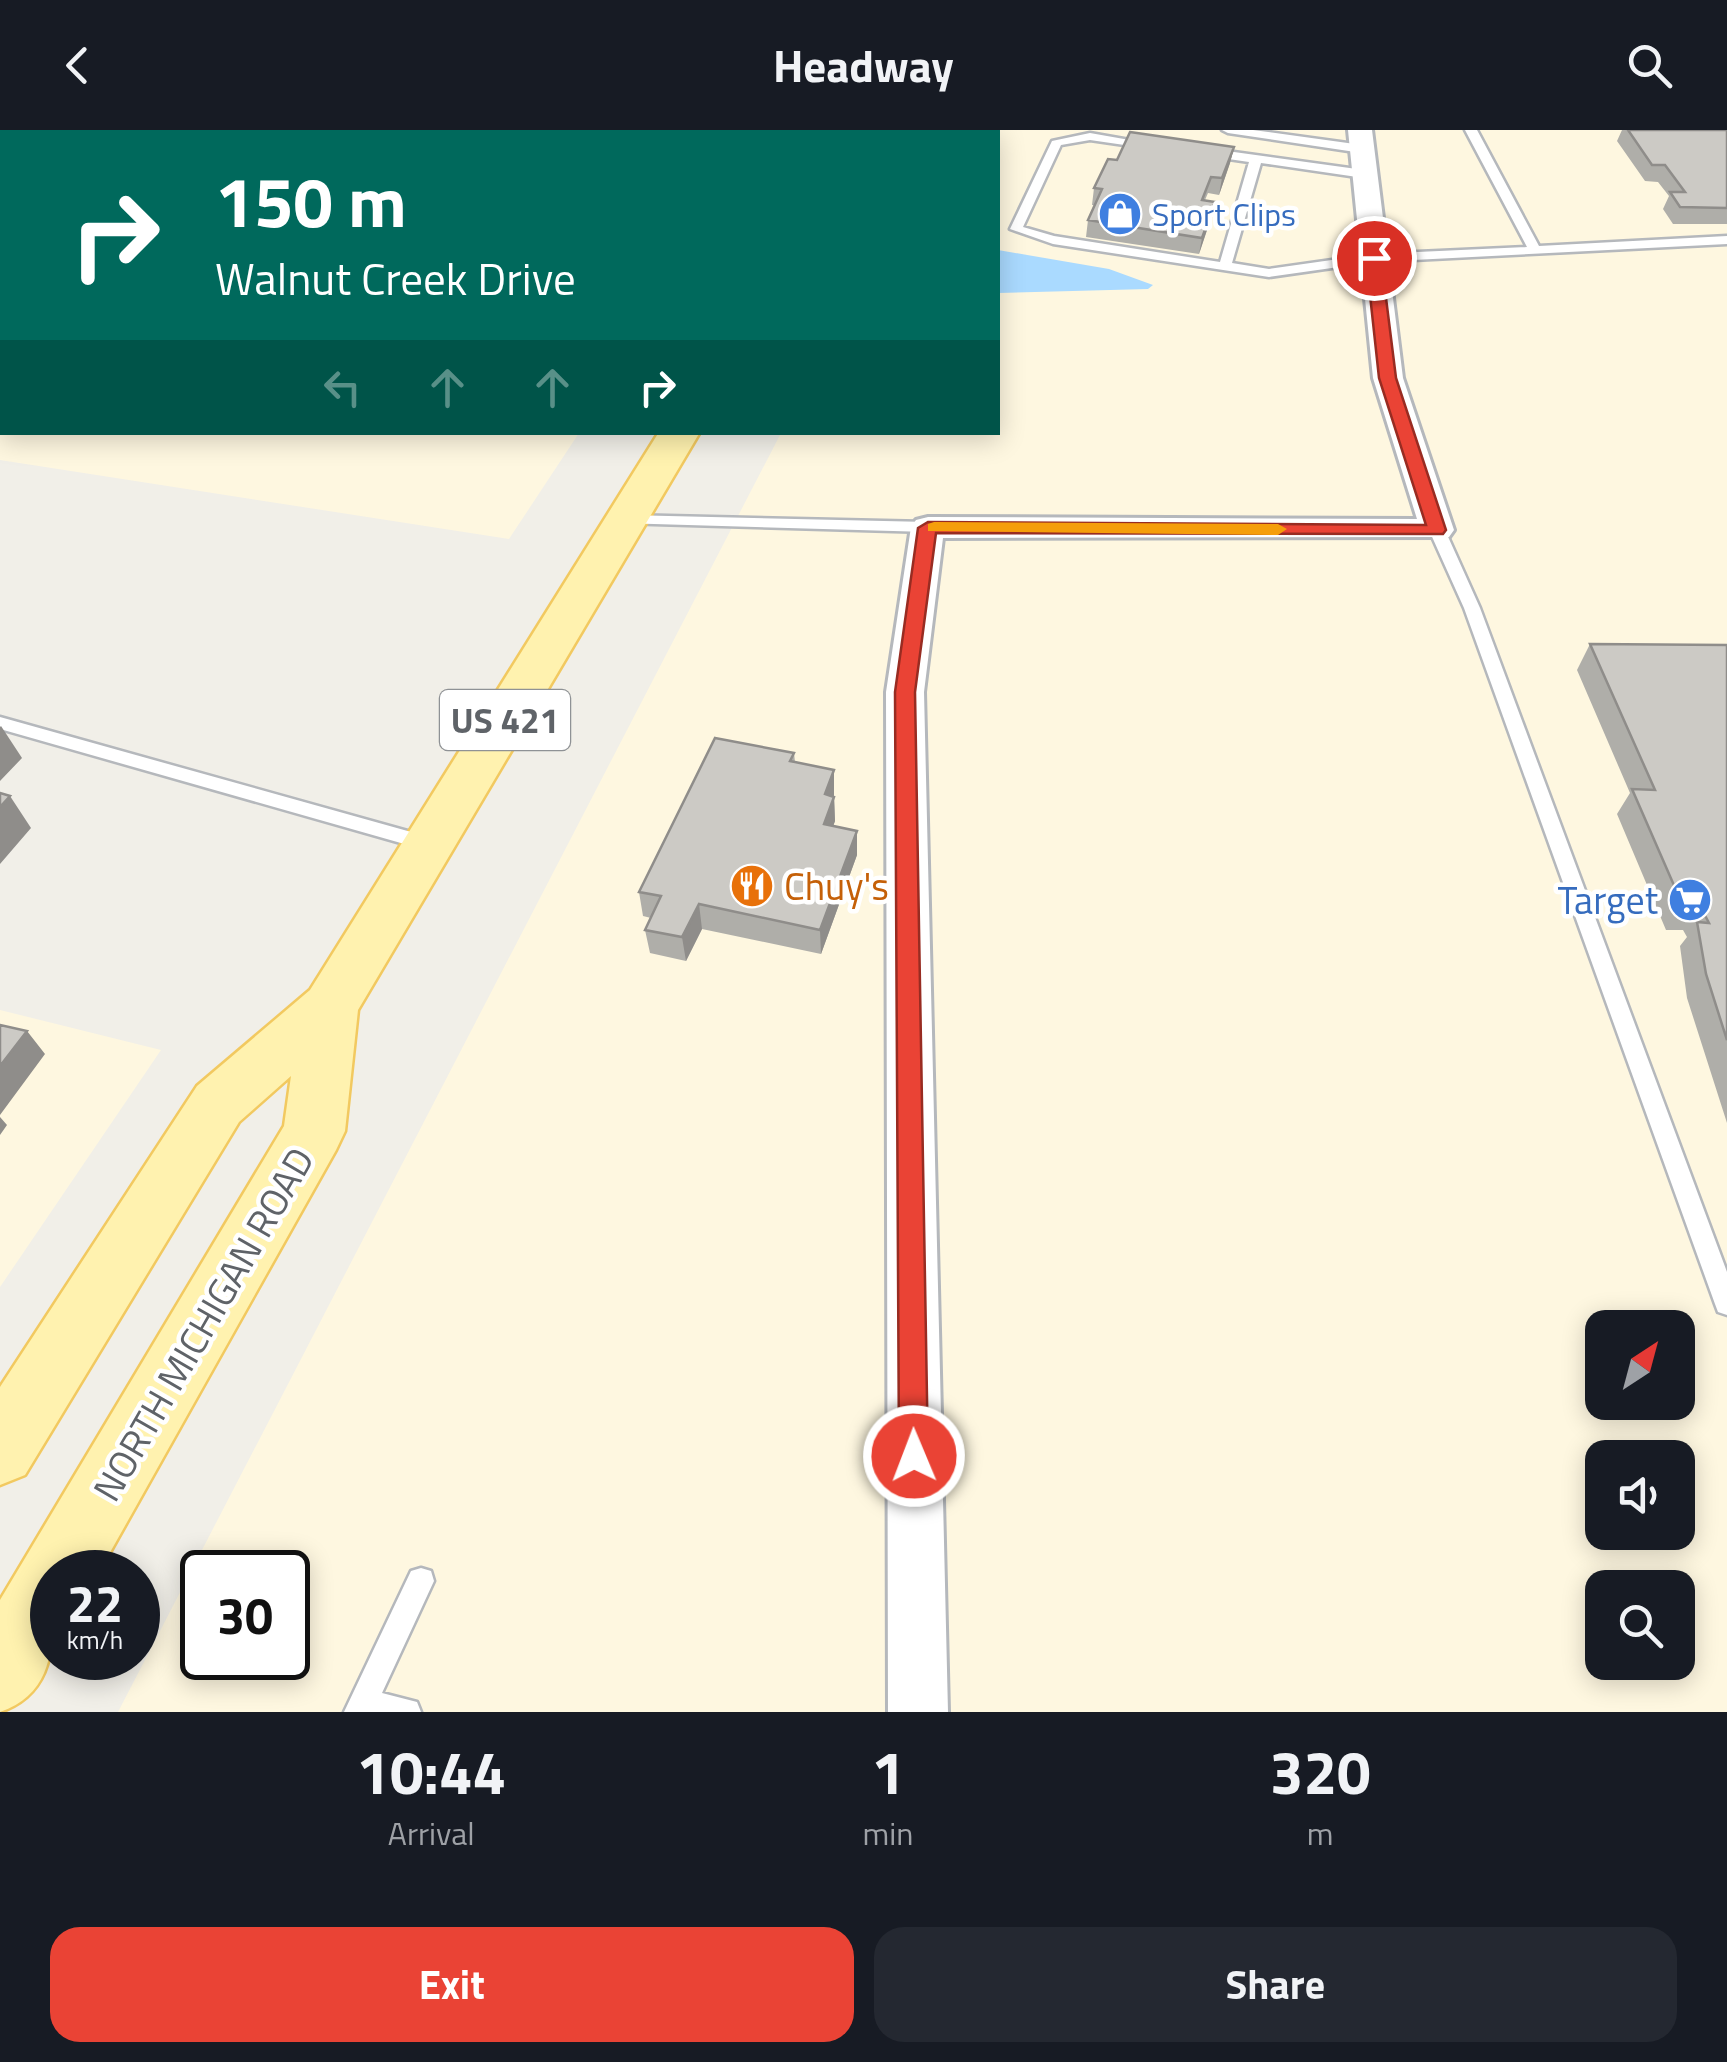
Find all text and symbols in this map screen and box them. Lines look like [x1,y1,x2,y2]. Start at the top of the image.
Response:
text: Headway [773,31,954,99]
icon: back [50,38,105,93]
icon: search [1622,38,1677,93]
text: 150 m [215,148,407,254]
icon: right [50,170,180,300]
place label: Sport Clips [1152,190,1296,238]
shop icon: Sport Clips [1097,191,1143,237]
pin [1332,216,1417,301]
icon: arrive [1347,231,1402,286]
text: Walnut Creek Drive [215,244,576,312]
icon: left [315,360,370,415]
icon: ahead [420,360,475,415]
icon: ahead [525,360,580,415]
icon: right [630,360,685,415]
road number: US 421 [440,690,570,750]
place label: Chuy's [784,857,889,915]
restaurant icon: Chuy's [729,863,775,909]
place label: Target [1558,871,1658,929]
supermarket icon: Target [1667,877,1713,923]
street label: NORTH MICHIGAN ROAD [78,1136,328,1512]
north arrow [1585,1310,1695,1420]
map controls [1585,1310,1695,1680]
position arrow [862,1404,966,1508]
button: sound [1585,1440,1695,1550]
speed limit sign: 30 [180,1550,310,1680]
text: 22 [67,1565,123,1641]
button: search [1585,1570,1695,1680]
text: km/h [67,1621,123,1659]
text: 10:44 [356,1726,506,1817]
text: 1 [871,1726,905,1817]
text: 320 [1270,1726,1371,1817]
text: Arrival [388,1809,475,1857]
text: min [862,1809,913,1857]
text: m [1307,1809,1334,1857]
button: Exit [50,1927,854,2042]
button: Share [874,1927,1677,2042]

